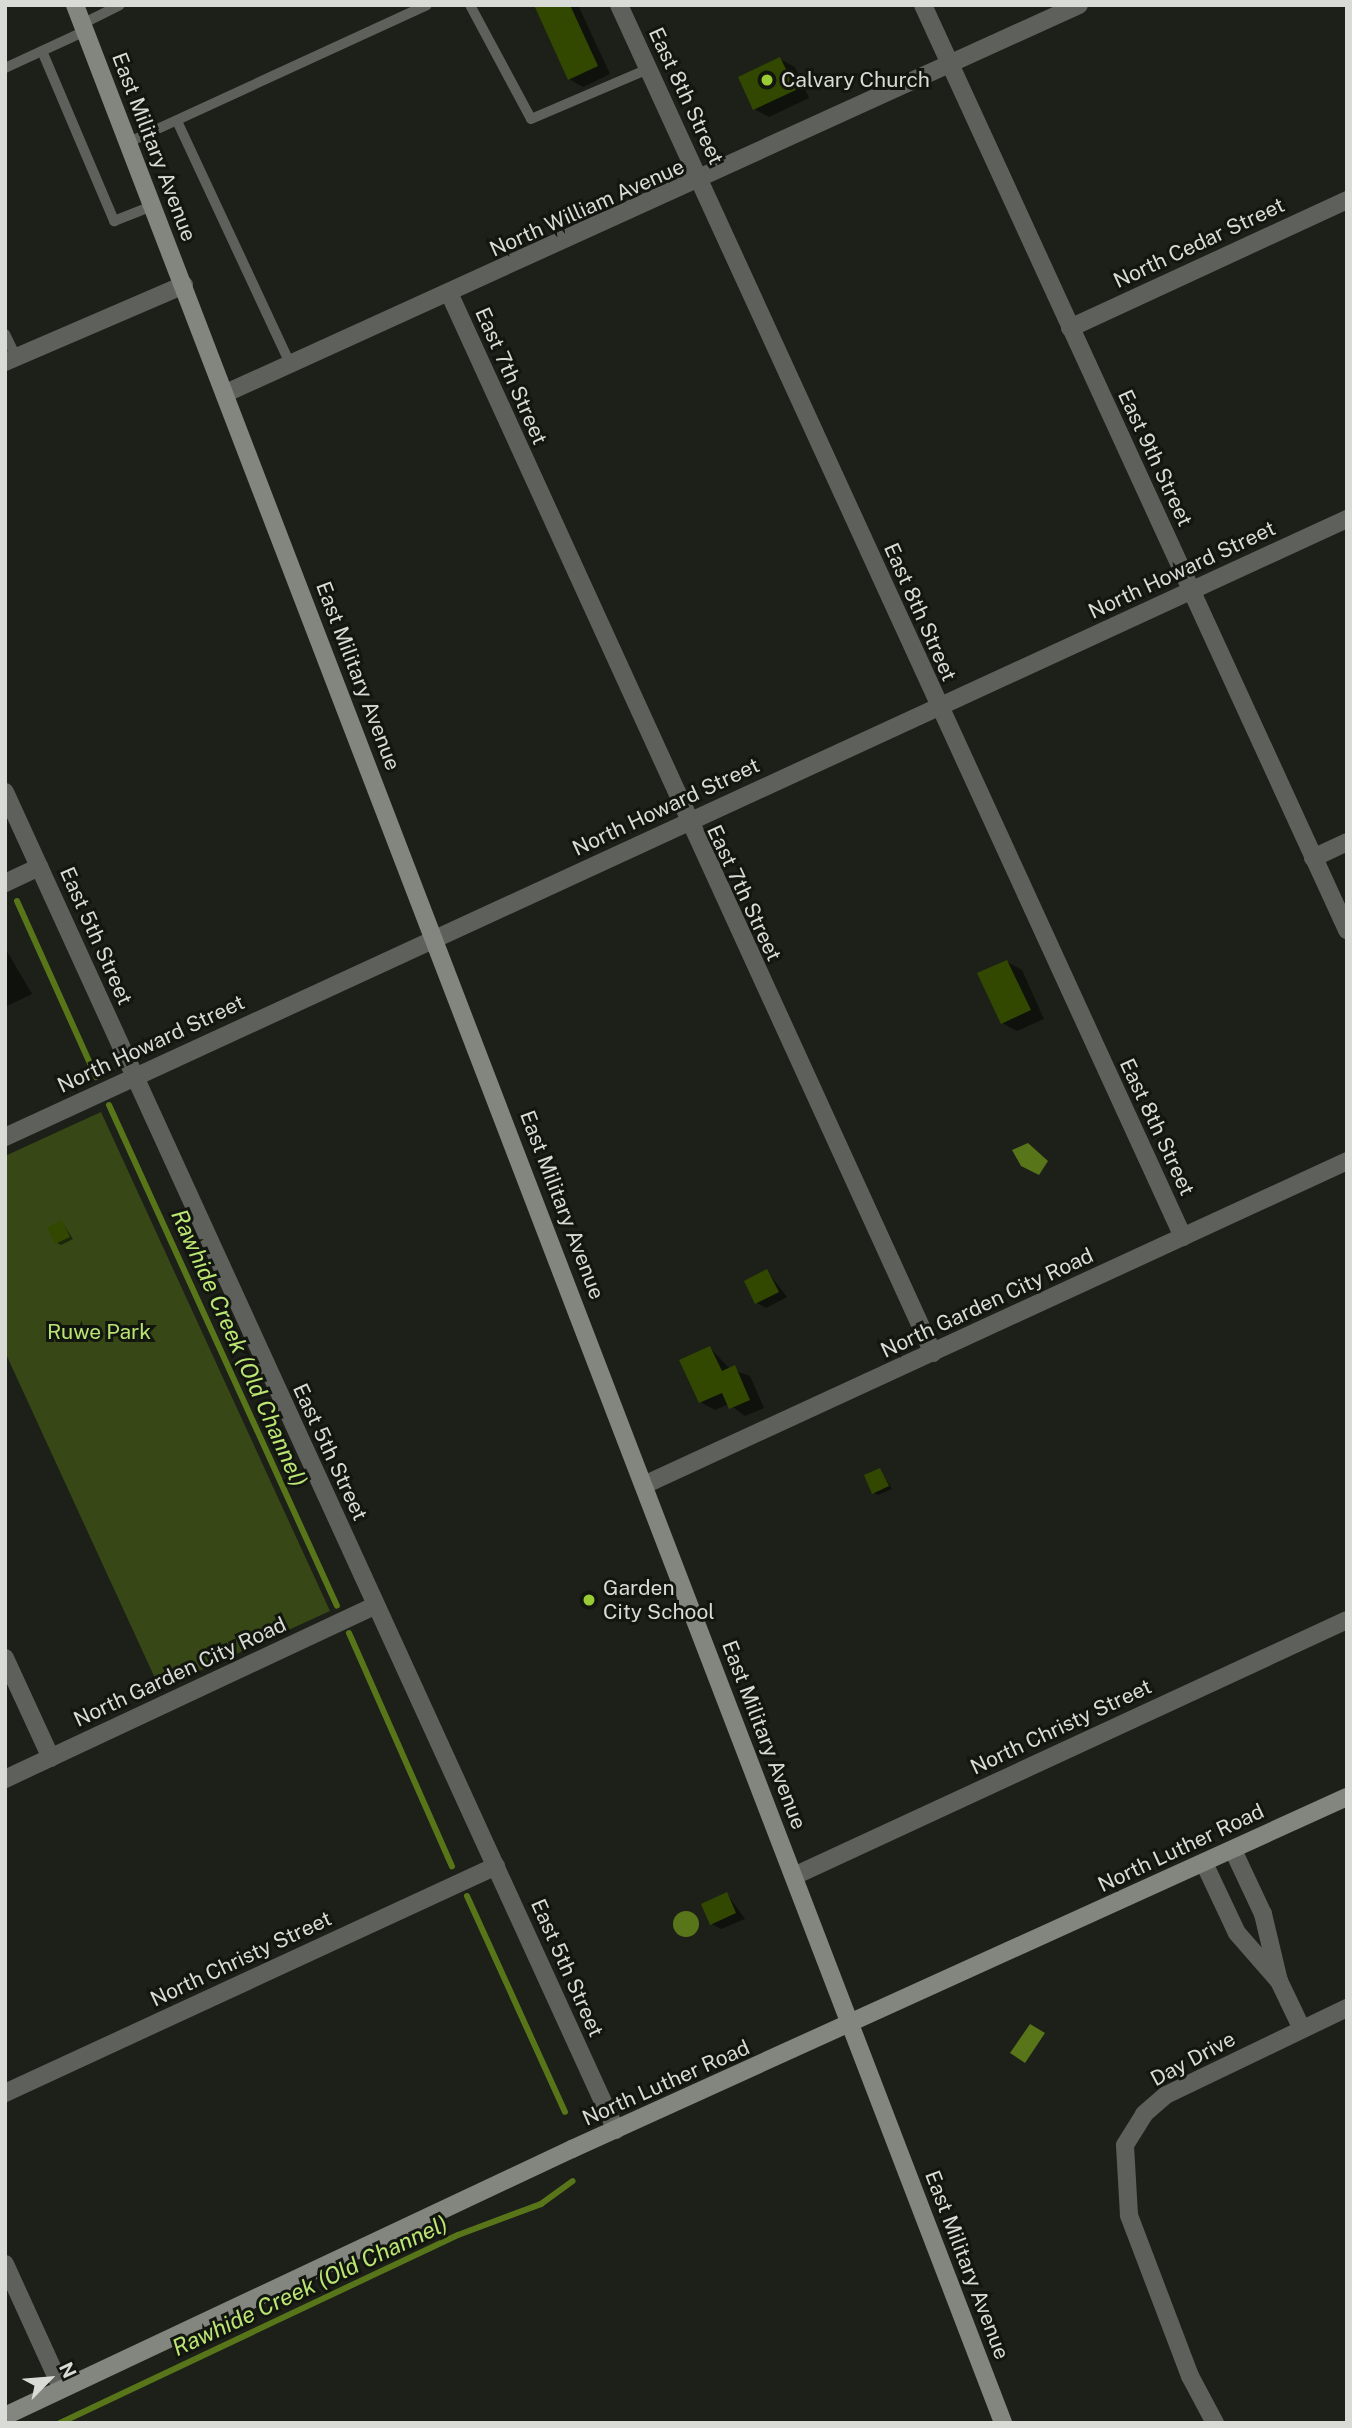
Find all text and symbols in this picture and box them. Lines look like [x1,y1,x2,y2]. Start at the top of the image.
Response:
street label: East 8th Street [643,23,729,169]
street label: East Military Avenue [106,49,202,245]
place label: Calvary Church [781,67,930,93]
marker: Calvary Church [759,72,775,88]
street label: North William Avenue [486,154,688,262]
street label: North Cedar Street [1109,192,1289,294]
street label: East 7th Street [470,304,552,448]
street label: East 9th Street [1112,386,1198,530]
street label: North Howard Street [1085,516,1279,624]
street label: East 8th Street [878,539,962,685]
street label: East Military Avenue [310,578,406,774]
street label: North Howard Street [569,753,763,861]
street label: East 7th Street [701,821,787,965]
street label: East 5th Street [54,863,138,1009]
street label: North Howard Street [54,990,248,1098]
street label: East 8th Street [1114,1054,1200,1200]
street label: East Military Avenue [514,1107,610,1303]
water label: Rawhide Creek (Old Channel) [165,1205,313,1491]
street label: North Garden City Road [877,1243,1097,1363]
park label: Ruwe Park [47,1319,151,1345]
street label: East 5th Street [287,1380,373,1524]
place label: Garden City School [603,1575,715,1625]
marker: Garden City School [581,1592,597,1608]
street label: North Garden City Road [70,1612,290,1732]
street label: East Military Avenue [716,1637,812,1833]
street label: North Christy Street [966,1674,1156,1780]
street label: North Luther Road [1094,1798,1268,1898]
street label: East 5th Street [525,1895,609,2041]
street label: North Christy Street [146,1906,336,2012]
street label: Day Drive [1146,2026,1240,2092]
street label: North Luther Road [578,2035,754,2131]
street label: East Military Avenue [919,2167,1015,2363]
water label: Rawhide Creek (Old Channel) [168,2210,452,2362]
north arrow [14,2344,84,2414]
text: N [55,2359,81,2382]

